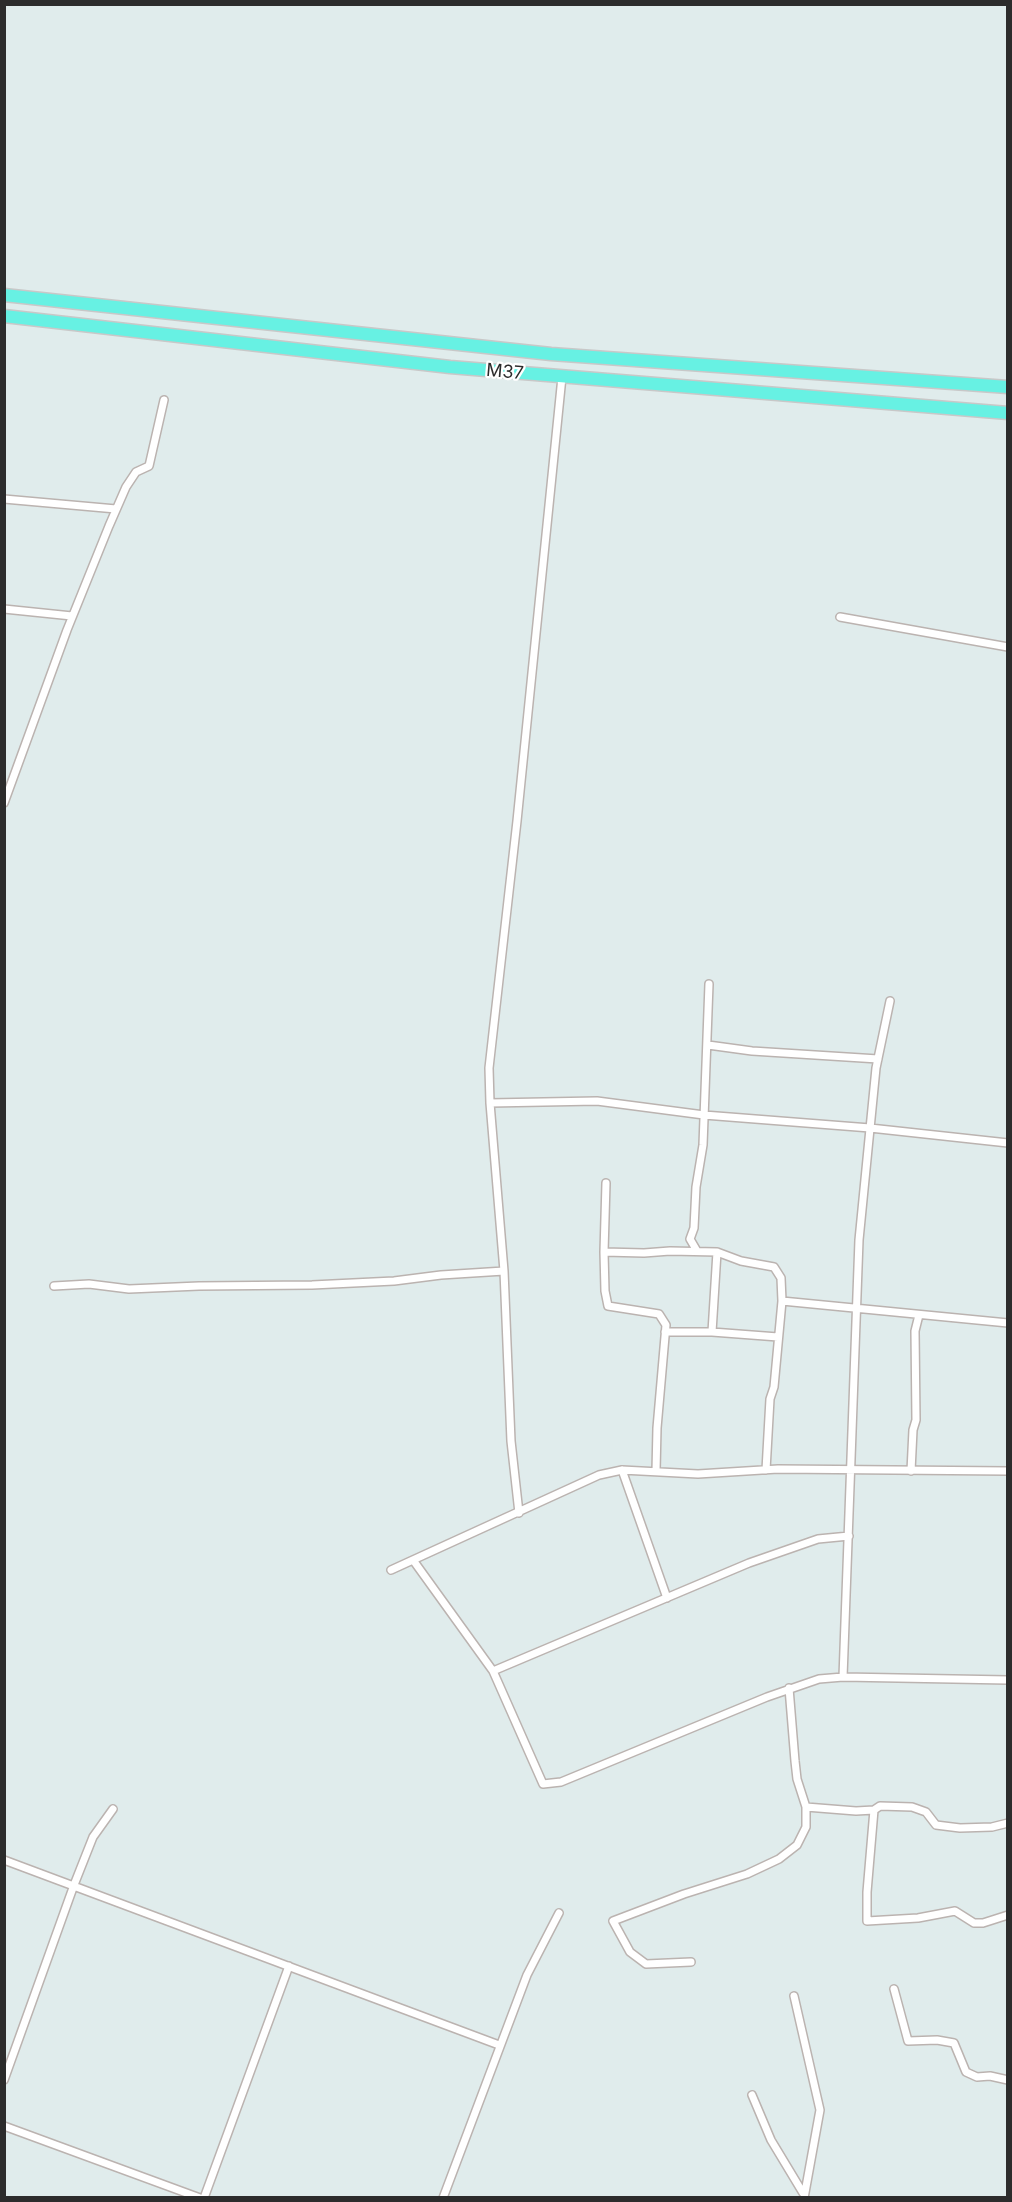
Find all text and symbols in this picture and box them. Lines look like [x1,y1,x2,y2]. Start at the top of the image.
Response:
street label: M37 [485,360,525,384]

